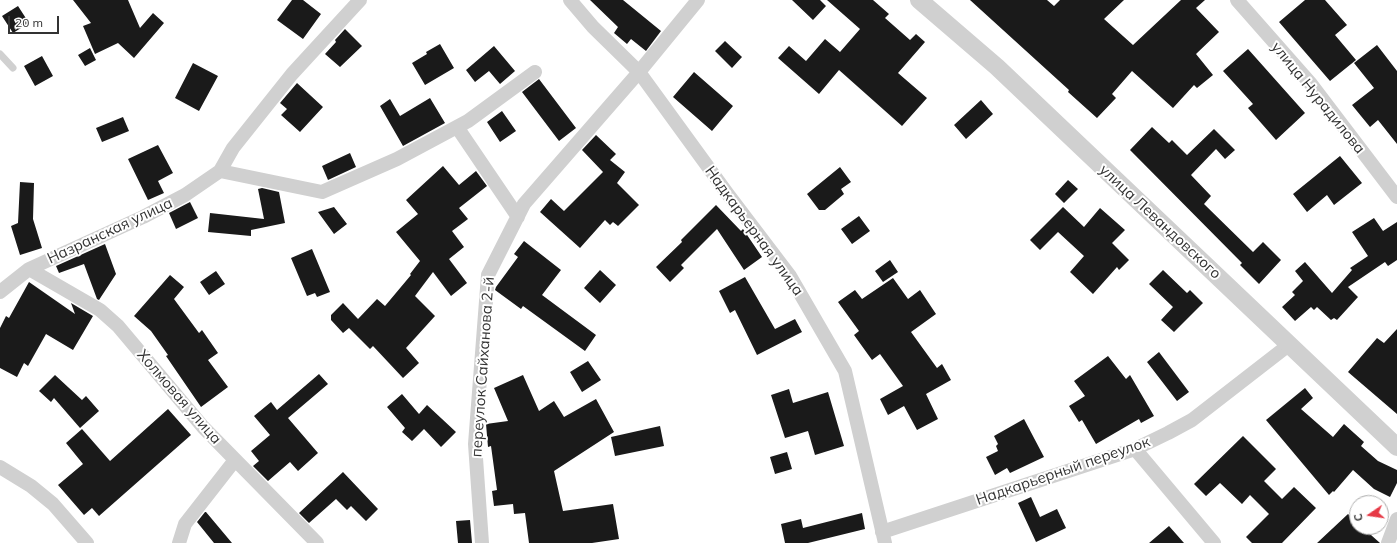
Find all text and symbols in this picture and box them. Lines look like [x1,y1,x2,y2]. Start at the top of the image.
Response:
scale bar [10,8,61,34]
text: 20 m [15,15,43,30]
street label: улица Нурадилова [1267,38,1369,158]
street label: улица Левандовского [1095,161,1225,283]
street label: Надкарьерная улица [701,163,807,299]
street label: Назранская улица [44,194,176,268]
street label: переулок Сайханова 2-й [468,276,498,458]
street label: Холмовая улица [133,346,225,448]
street label: Надкарьерный переулок [974,433,1152,509]
north arrow [1349,495,1389,535]
text: С [1351,512,1366,523]

